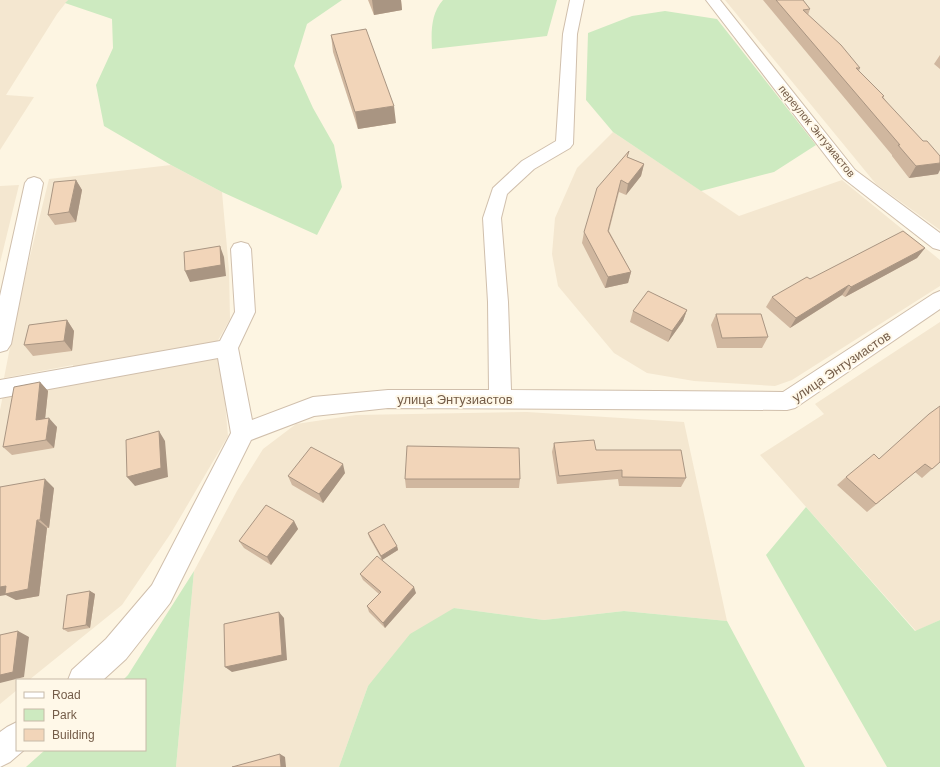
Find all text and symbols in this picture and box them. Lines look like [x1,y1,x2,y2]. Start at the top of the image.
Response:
street label: переулок Энтузиастов [776,83,858,179]
street label: улица Энтузиастов [789,328,893,405]
street label: улица Энтузиастов [397,392,513,407]
legend [16,679,146,751]
text: Road [52,688,81,702]
text: Park [52,708,78,722]
text: Building [52,728,95,742]

